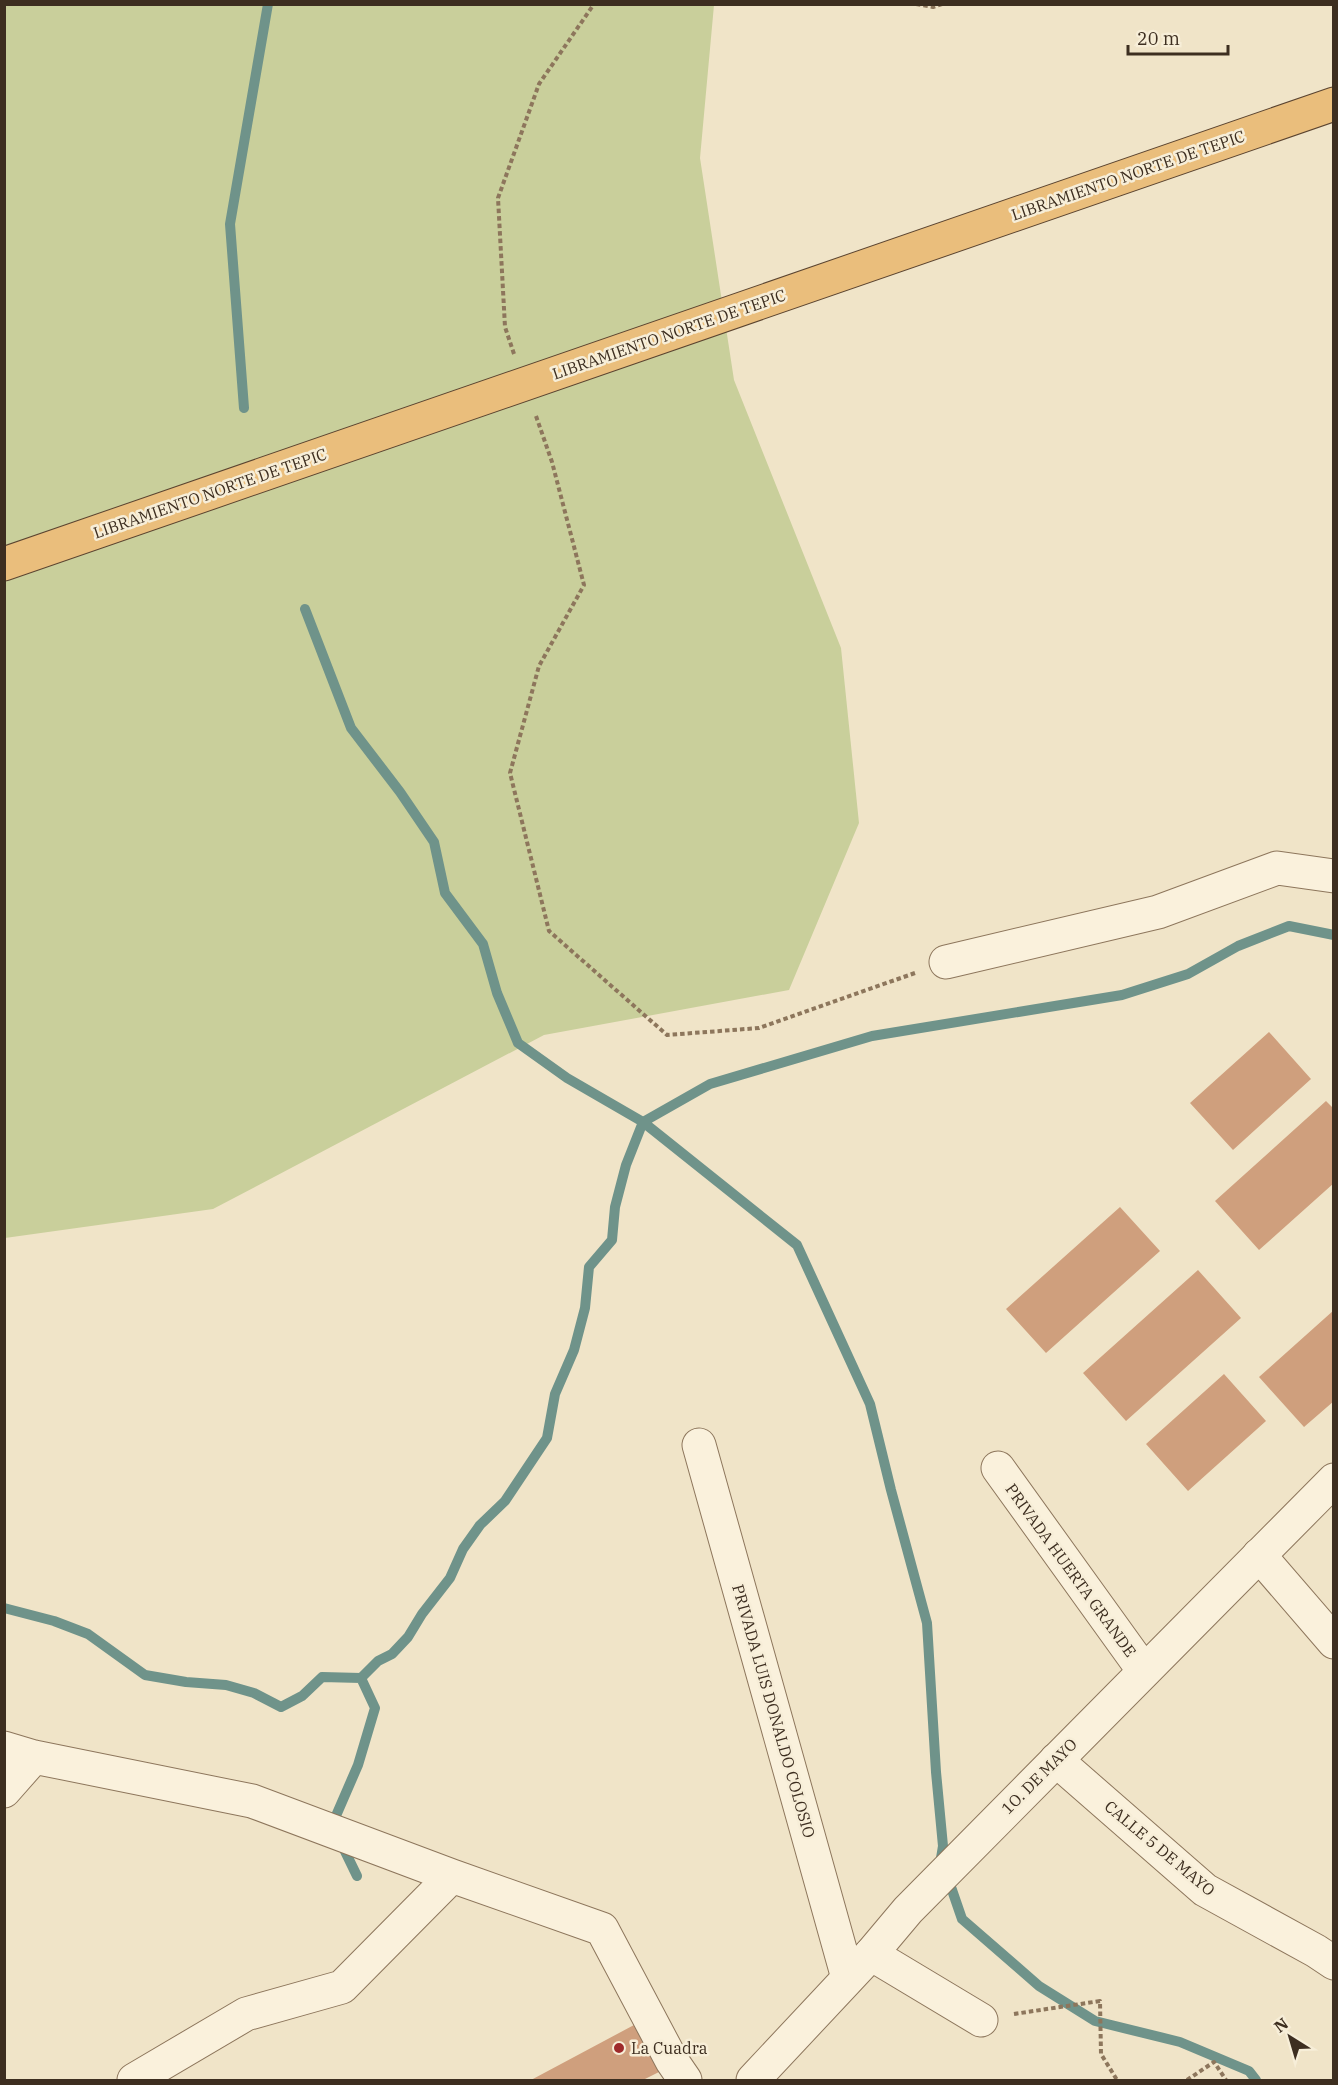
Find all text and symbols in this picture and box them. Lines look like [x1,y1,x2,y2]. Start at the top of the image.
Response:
scale bar [1128,18,1228,56]
text: 20 m [1137,27,1180,50]
street label: LIBRAMIENTO NORTE DE TEPIC [1009,126,1247,224]
street label: LIBRAMIENTO NORTE DE TEPIC [550,285,788,383]
street label: LIBRAMIENTO NORTE DE TEPIC [91,444,329,542]
street label: PRIVADA HUERTA GRANDE [1001,1479,1141,1661]
street label: PRIVADA LUIS DONALDO COLOSIO [728,1582,820,1840]
street label: 1O. DE MAYO [997,1734,1081,1818]
street label: CALLE 5 DE MAYO [1101,1796,1219,1900]
north arrow [1260,2007,1320,2067]
text: N [1270,2013,1292,2037]
place label: La Cuadra [631,2038,708,2058]
marker: La Cuadra [612,2041,626,2055]

